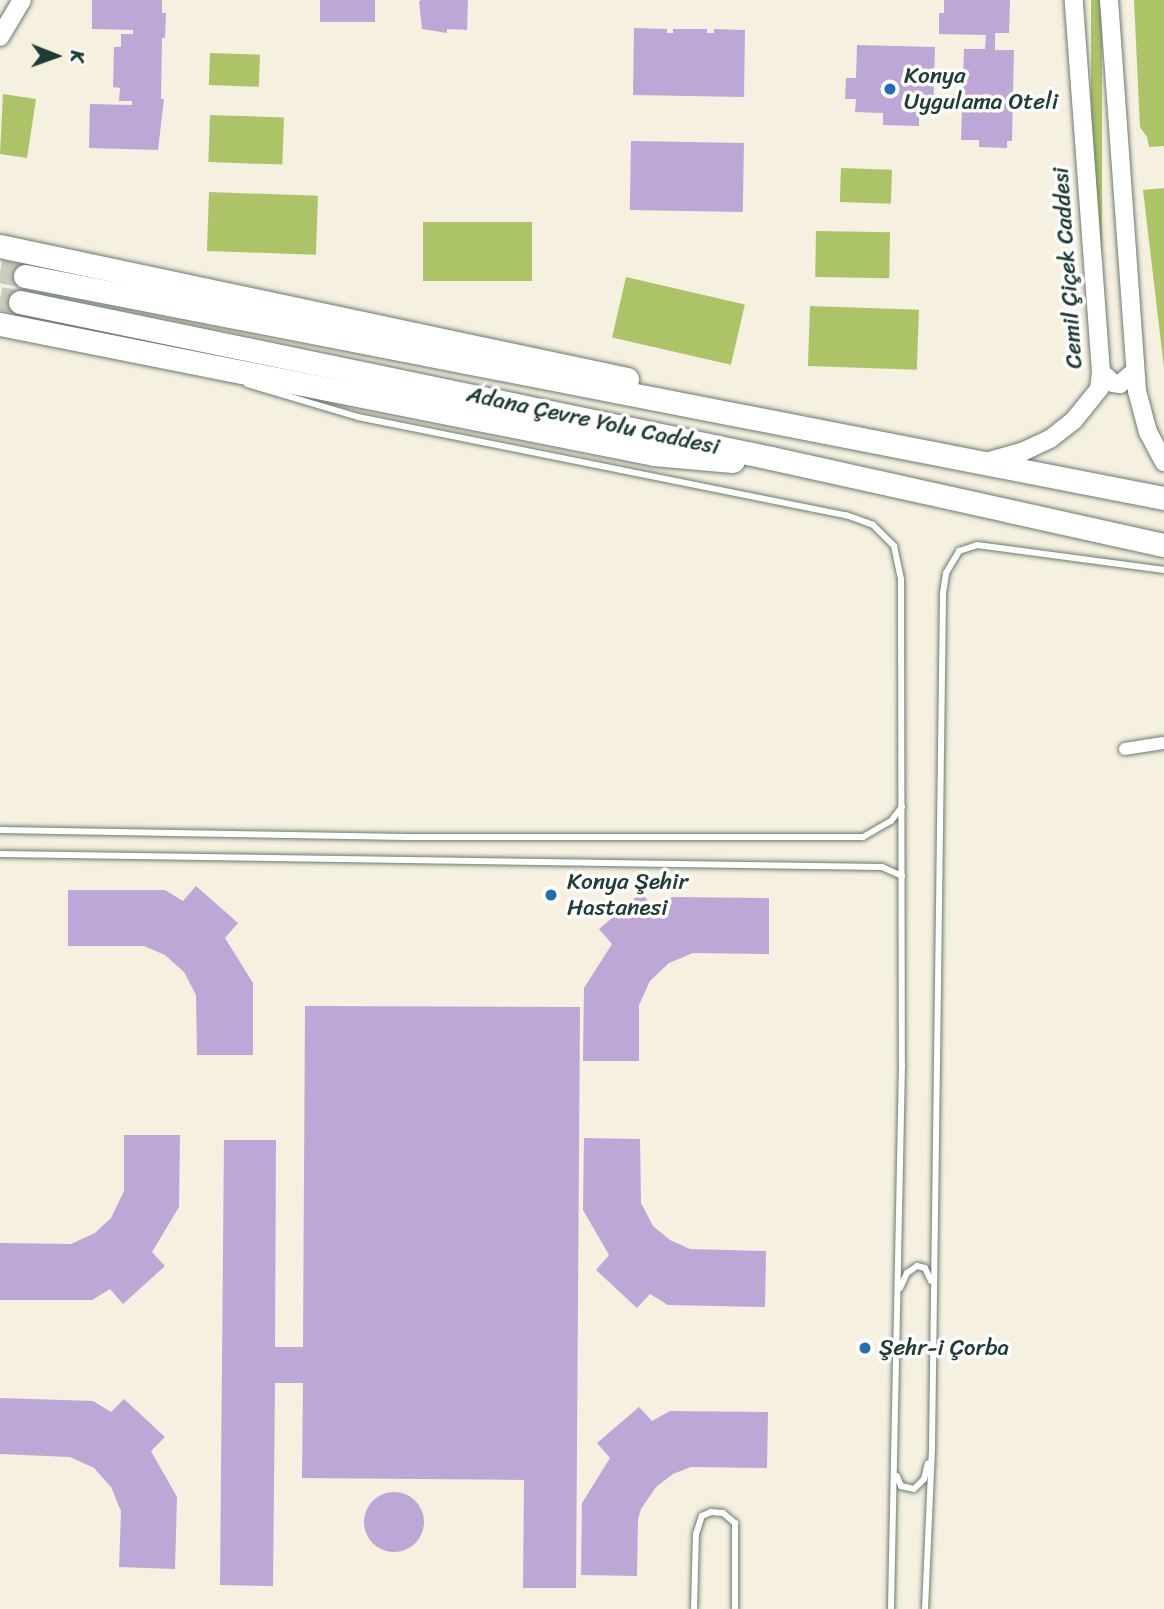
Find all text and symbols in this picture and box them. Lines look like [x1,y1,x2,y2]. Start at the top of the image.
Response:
north arrow [21,21,91,91]
text: K [61,50,94,62]
place label: Konya Uygulama Oteli [904,62,1058,116]
marker: Konya Uygulama Oteli [882,81,898,97]
street label: Cemil Çiçek Caddesi [1047,166,1089,370]
street label: Adana Çevre Yolu Caddesi [464,381,722,461]
place label: Konya Şehir Hastanesi [567,868,689,922]
marker: Konya Şehir Hastanesi [541,885,561,905]
place label: Şehr-i Çorba [879,1334,1009,1362]
marker: Şehr-i Çorba [857,1340,873,1356]

